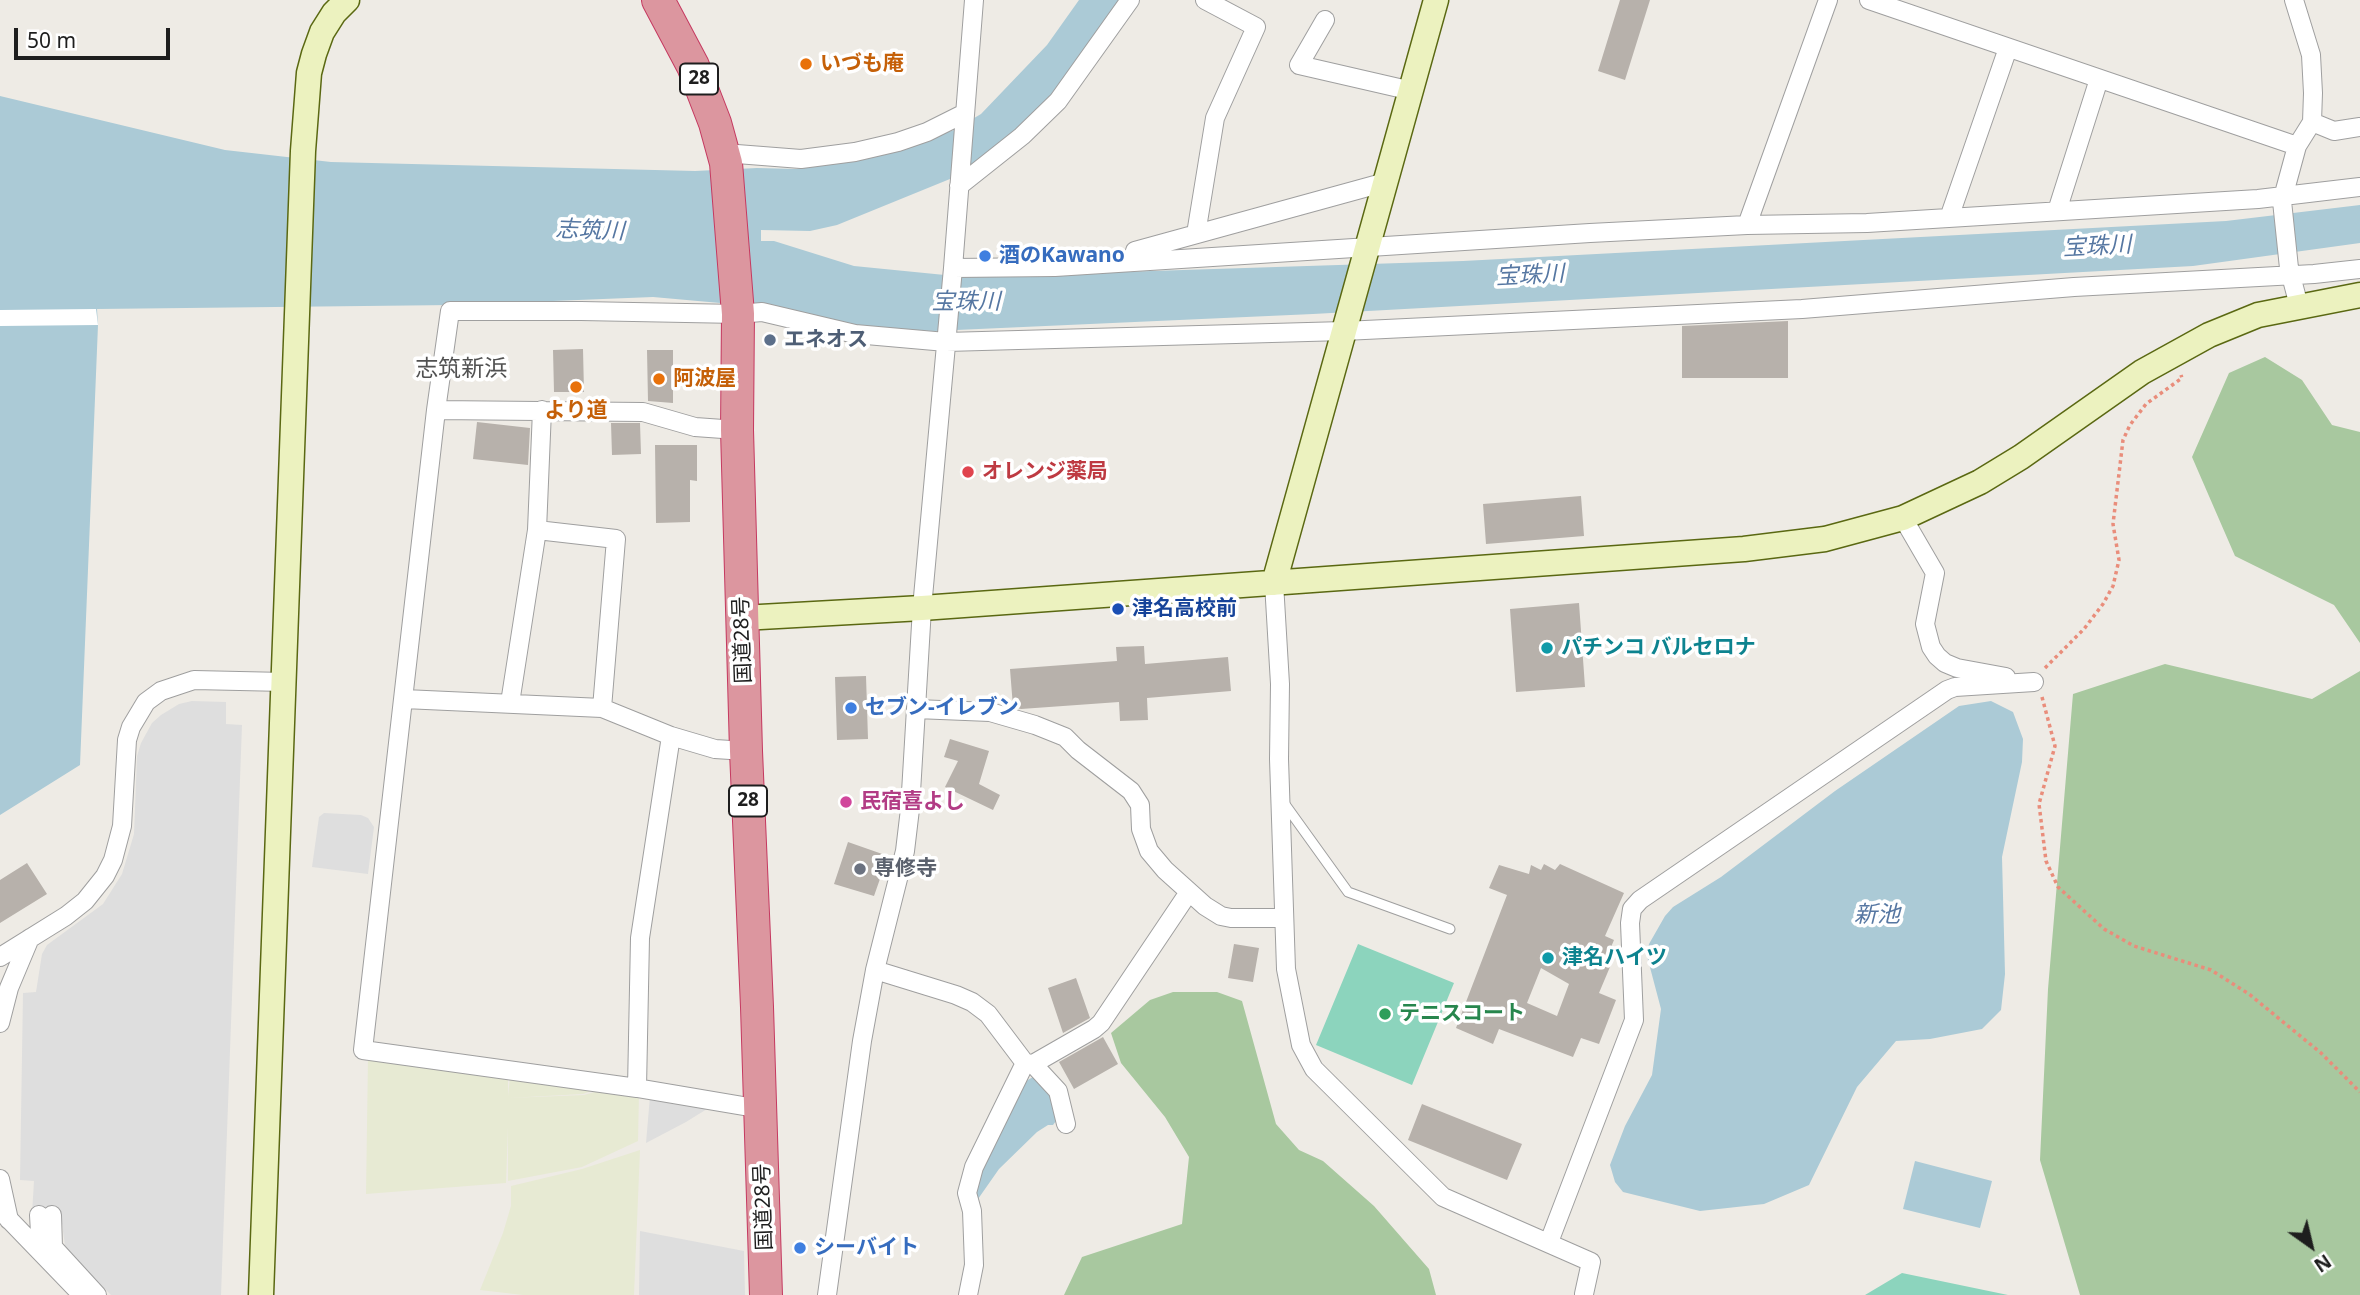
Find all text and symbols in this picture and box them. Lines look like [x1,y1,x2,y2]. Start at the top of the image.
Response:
scale bar [18,14,173,58]
text: 50 m [27,26,76,54]
place label: いづも庵 [820,51,904,77]
marker: いづも庵 [798,56,814,72]
road number: 28 [680,64,718,94]
water label: 志筑川 [555,216,625,246]
water label: 宝珠川 [2062,231,2132,263]
place label: 酒のKawano [999,243,1125,269]
marker: 酒のKawano [977,248,993,264]
water label: 宝珠川 [1495,260,1565,292]
water label: 宝珠川 [932,288,1000,316]
place label: エネオス [784,327,868,353]
marker: エネオス [762,332,778,348]
district label: 志筑新浜 [415,355,507,383]
place label: 阿波屋 [673,366,736,392]
marker: 阿波屋 [651,371,667,387]
marker: より道 [568,379,584,395]
place label: より道 [545,398,607,424]
place label: オレンジ薬局 [982,459,1108,485]
marker: オレンジ薬局 [960,464,976,480]
street label: 国道28号 [729,596,757,684]
place label: 津名高校前 [1132,596,1237,622]
marker: 津名高校前 [1110,601,1126,617]
place label: パチンコ バルセロナ [1561,635,1755,661]
marker: パチンコ バルセロナ [1539,640,1555,656]
place label: セブン-イレブン [865,695,1019,721]
marker: セブン-イレブン [843,700,859,716]
road number: 28 [729,786,767,816]
place label: 民宿喜よし [860,789,965,815]
marker: 民宿喜よし [838,794,854,810]
place label: 専修寺 [874,856,937,882]
marker: 専修寺 [852,861,868,877]
water label: 新池 [1854,901,1900,929]
place label: 津名ハイツ [1562,945,1667,971]
marker: 津名ハイツ [1540,950,1556,966]
place label: テニスコート [1399,1001,1525,1027]
marker: テニスコート [1377,1006,1393,1022]
street label: 国道28号 [750,1163,778,1251]
north arrow [2276,1211,2346,1281]
place label: シーバイト [814,1235,919,1261]
marker: シーバイト [792,1240,808,1256]
text: N [2309,1248,2336,1279]

